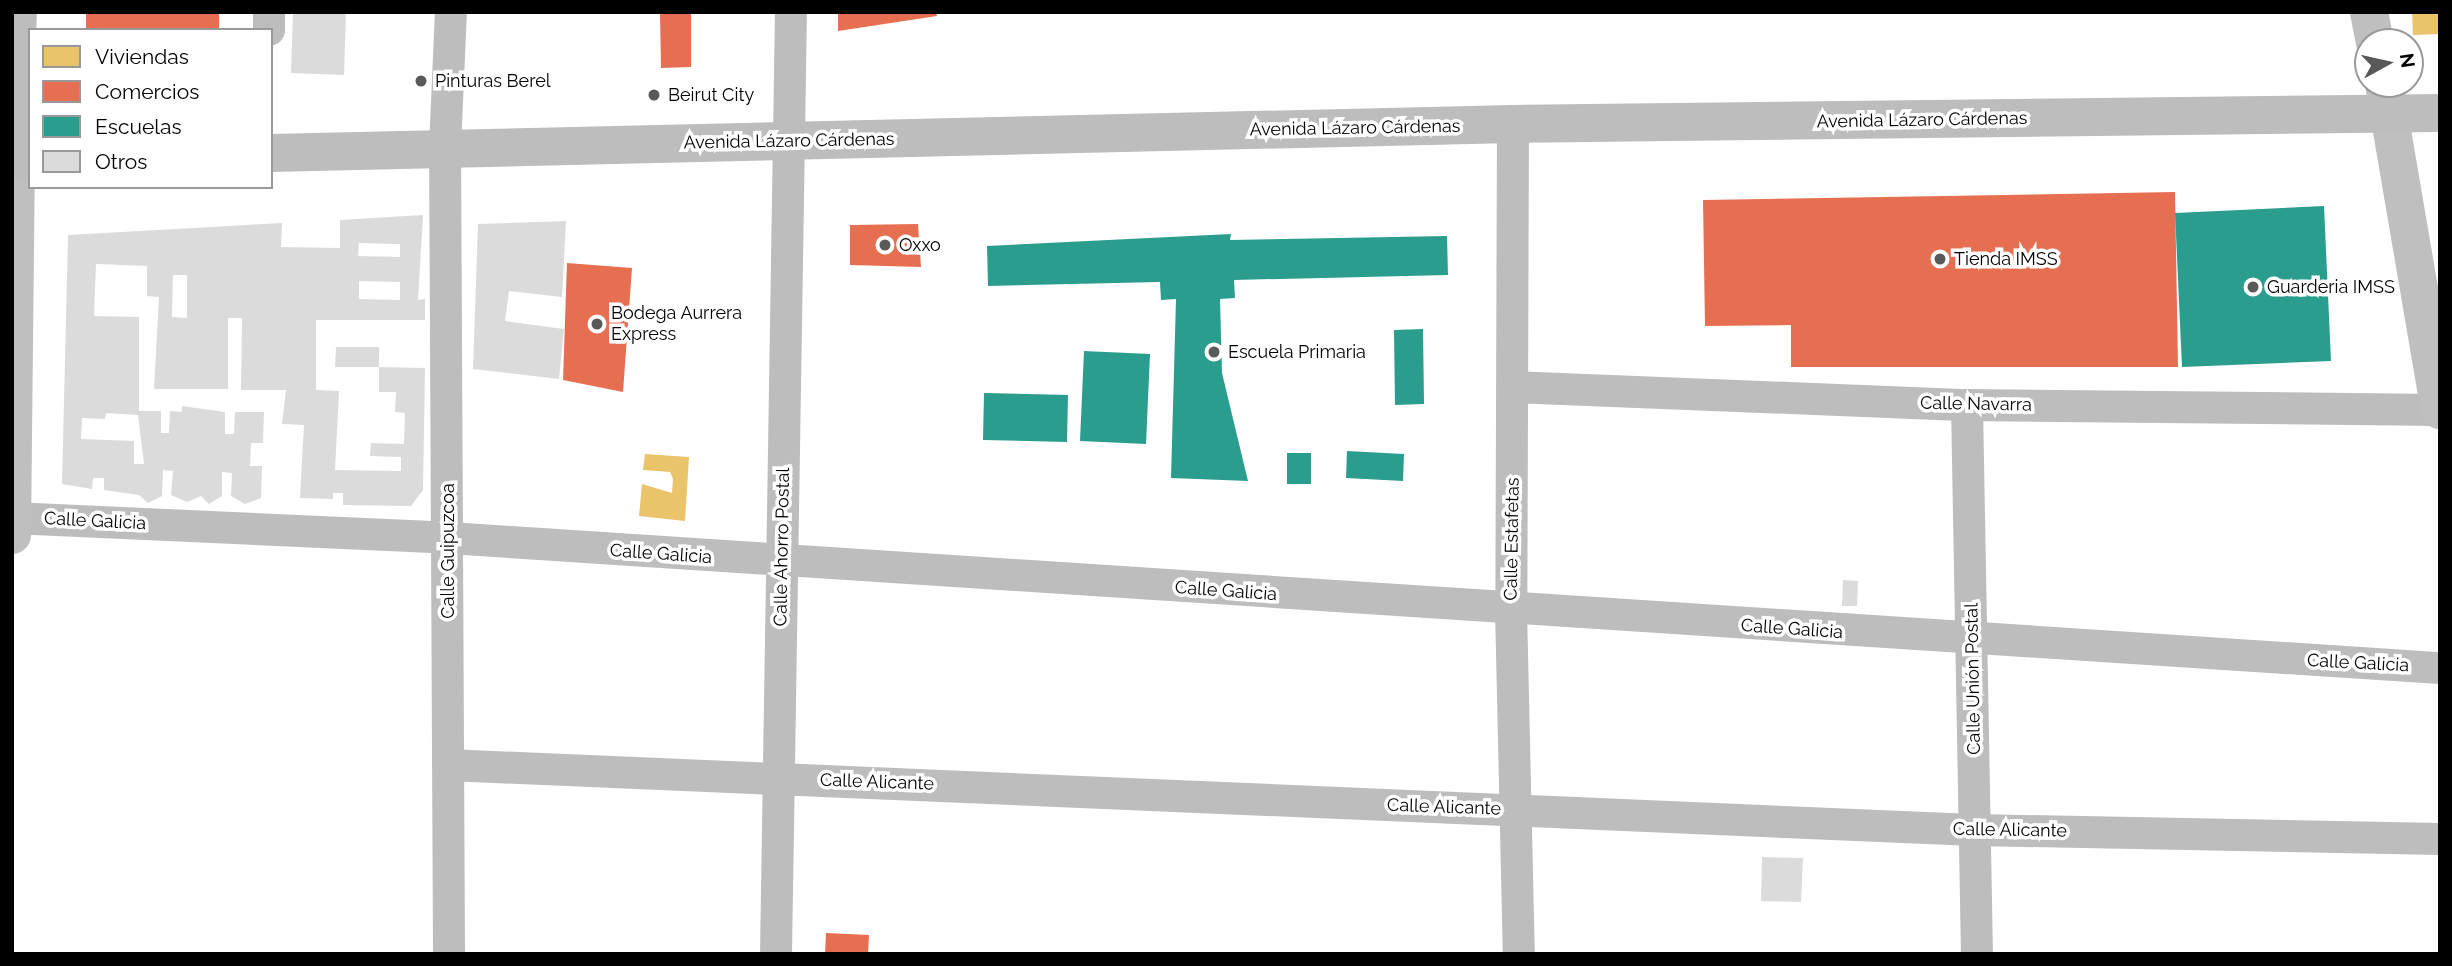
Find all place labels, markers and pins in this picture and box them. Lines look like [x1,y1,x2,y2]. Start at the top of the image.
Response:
place label: Pinturas Berel [435,70,551,92]
marker: Pinturas Berel [413,73,429,89]
place label: Beirut City [668,84,754,106]
marker: Beirut City [646,87,662,103]
place label: Oxxo [899,234,941,256]
marker: Oxxo [877,237,893,253]
place label: Tienda IMSS [1954,248,2058,270]
marker: Tienda IMSS [1932,251,1948,267]
place label: Guarderia IMSS [2267,276,2395,298]
marker: Guarderia IMSS [2245,279,2261,295]
place label: Bodega Aurrera Express [611,303,743,346]
marker: Bodega Aurrera Express [589,316,605,332]
place label: Escuela Primaria [1228,341,1366,363]
marker: Escuela Primaria [1206,344,1222,360]

